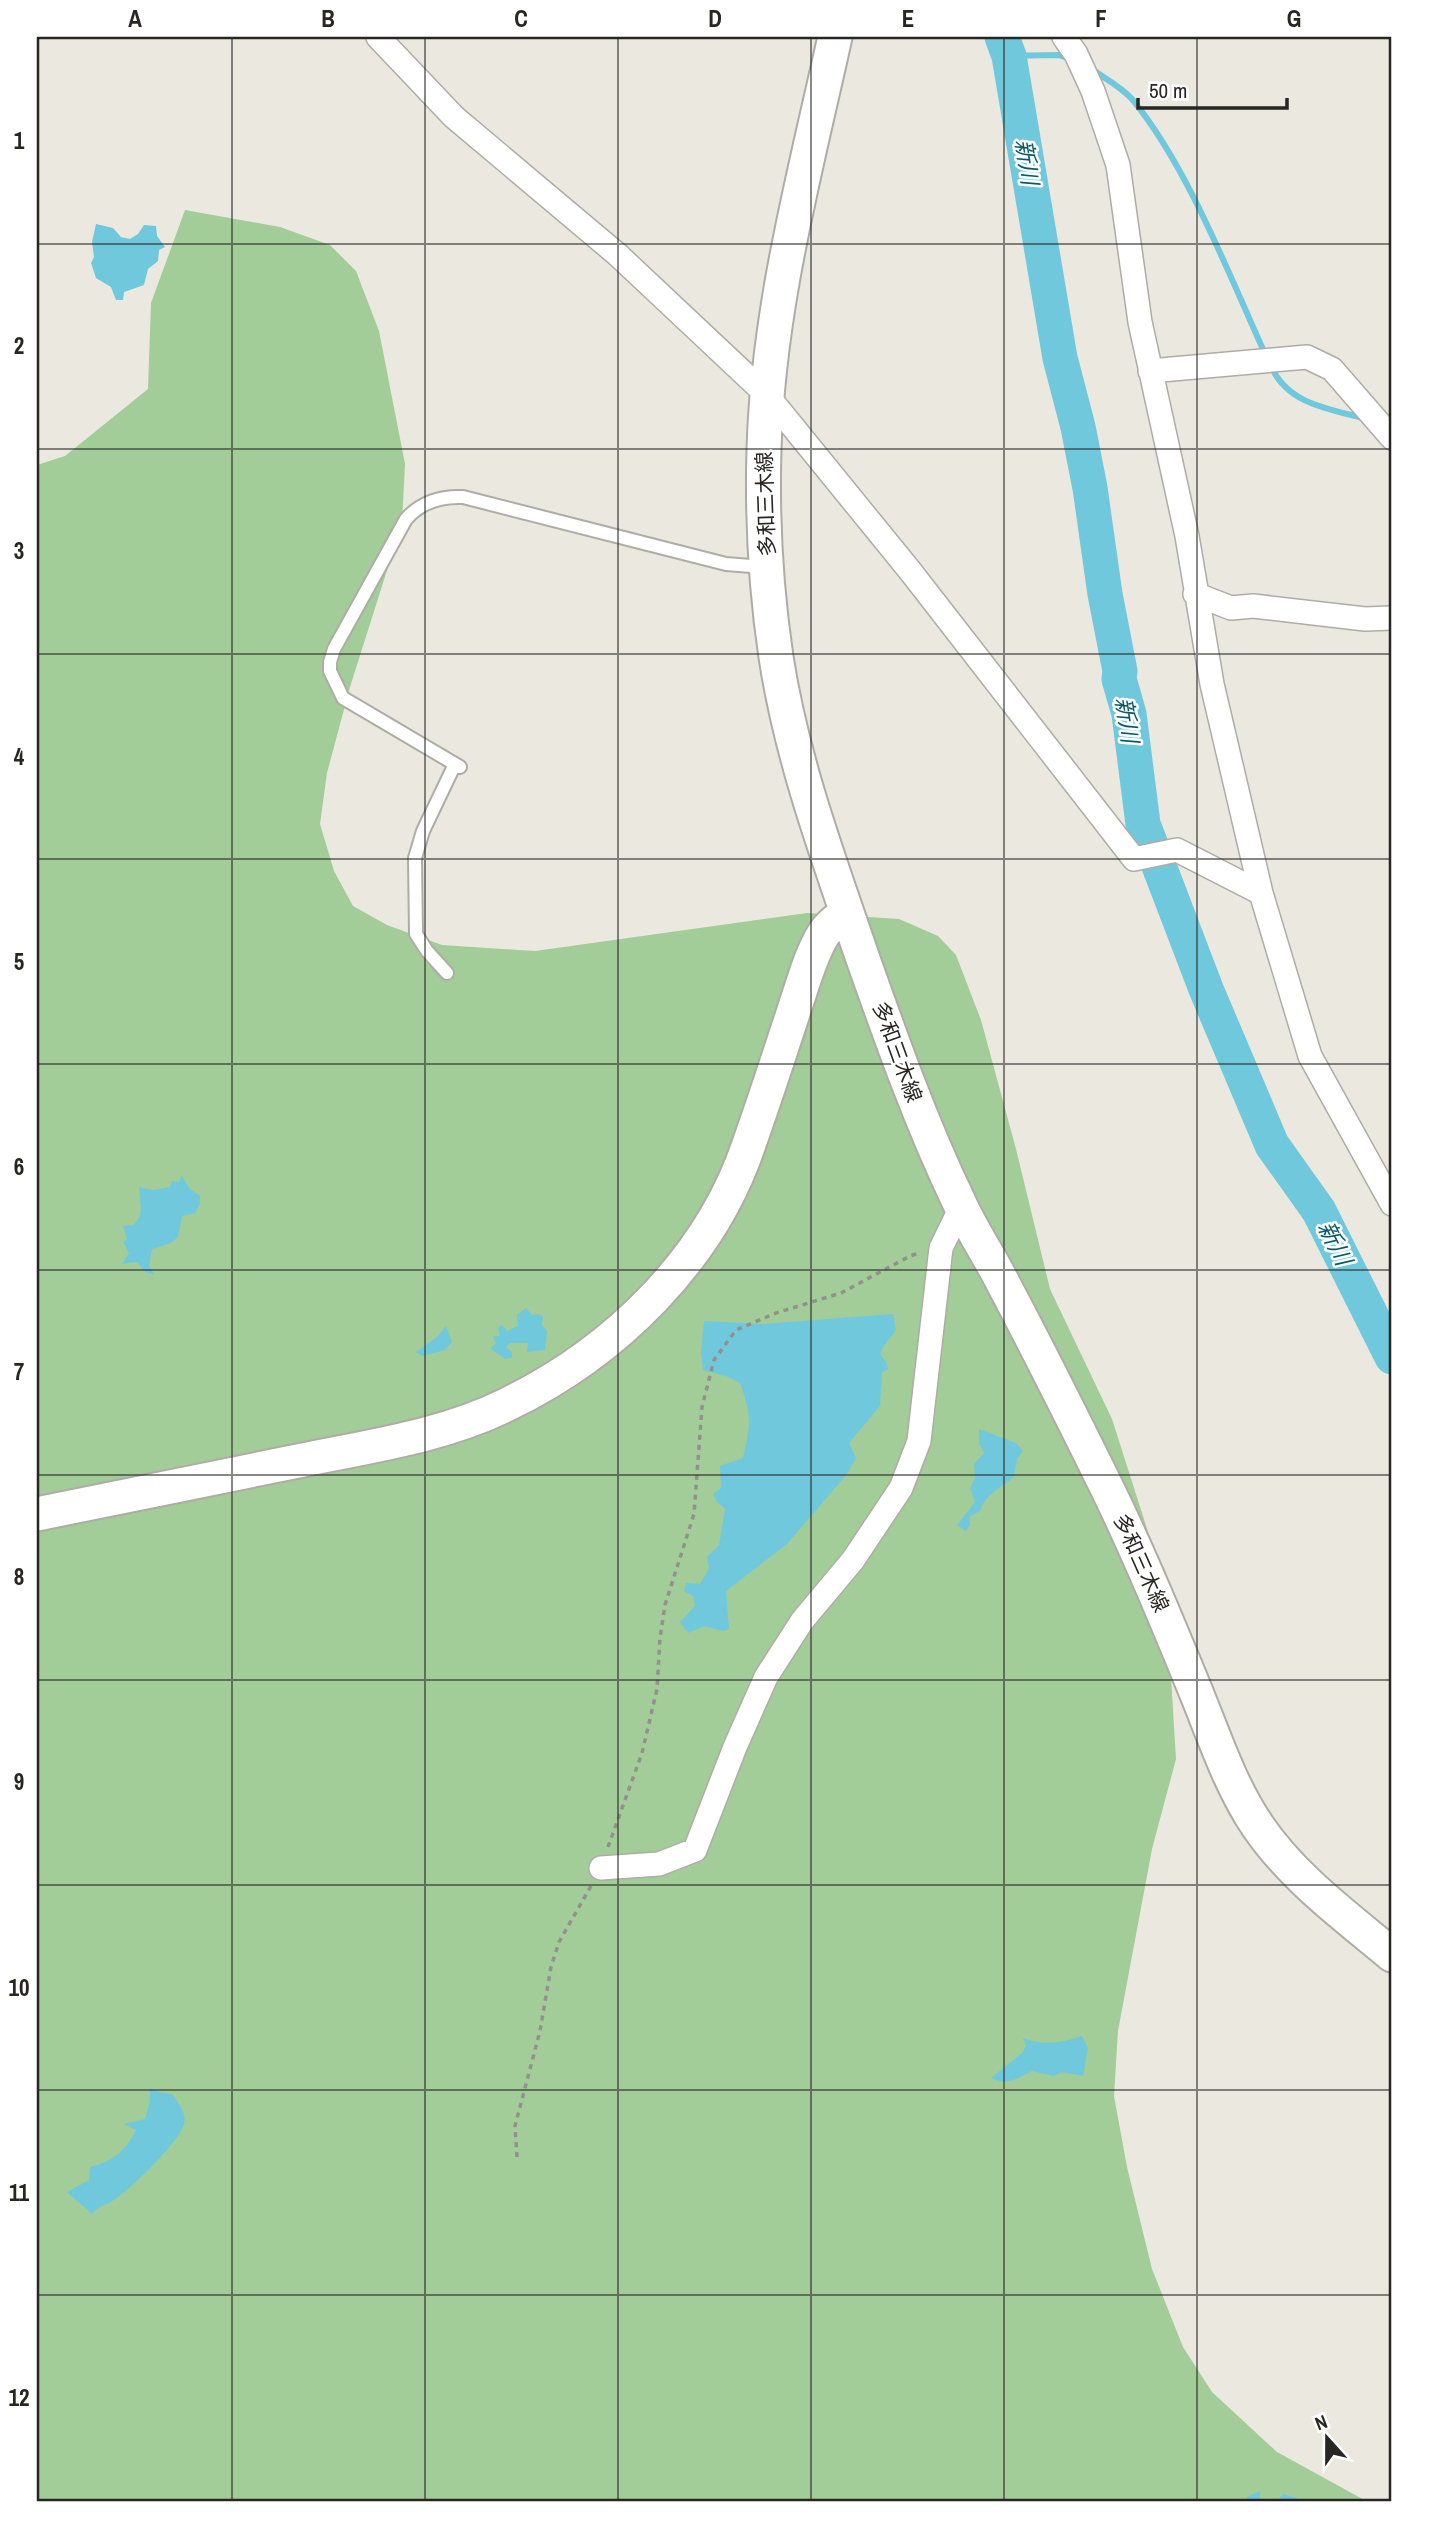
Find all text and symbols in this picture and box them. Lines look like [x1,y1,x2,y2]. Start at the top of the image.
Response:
text: A [128,3,142,34]
text: B [321,3,335,34]
text: C [514,3,528,34]
text: D [708,3,722,34]
text: E [902,3,914,34]
text: F [1095,3,1107,34]
text: G [1287,3,1301,34]
scale bar [1138,66,1287,110]
text: 50 m [1149,76,1187,105]
text: 1 [14,125,25,156]
water label: 新川 [1009,137,1047,190]
text: 2 [14,330,24,361]
street label: 多和三木線 [749,451,782,557]
text: 3 [14,535,24,566]
water label: 新川 [1109,695,1147,748]
text: 4 [14,741,25,772]
text: 5 [14,946,24,977]
street label: 多和三木線 [866,998,929,1106]
text: 6 [14,1151,24,1182]
water label: 新川 [1311,1215,1361,1273]
text: 7 [14,1356,24,1387]
street label: 多和三木線 [1107,1509,1176,1617]
text: 8 [14,1561,24,1592]
text: 9 [14,1766,24,1797]
text: 10 [9,1972,29,2003]
text: 11 [9,2177,29,2208]
text: 12 [9,2382,29,2413]
north arrow [1292,2402,1362,2472]
text: N [1311,2408,1331,2436]

